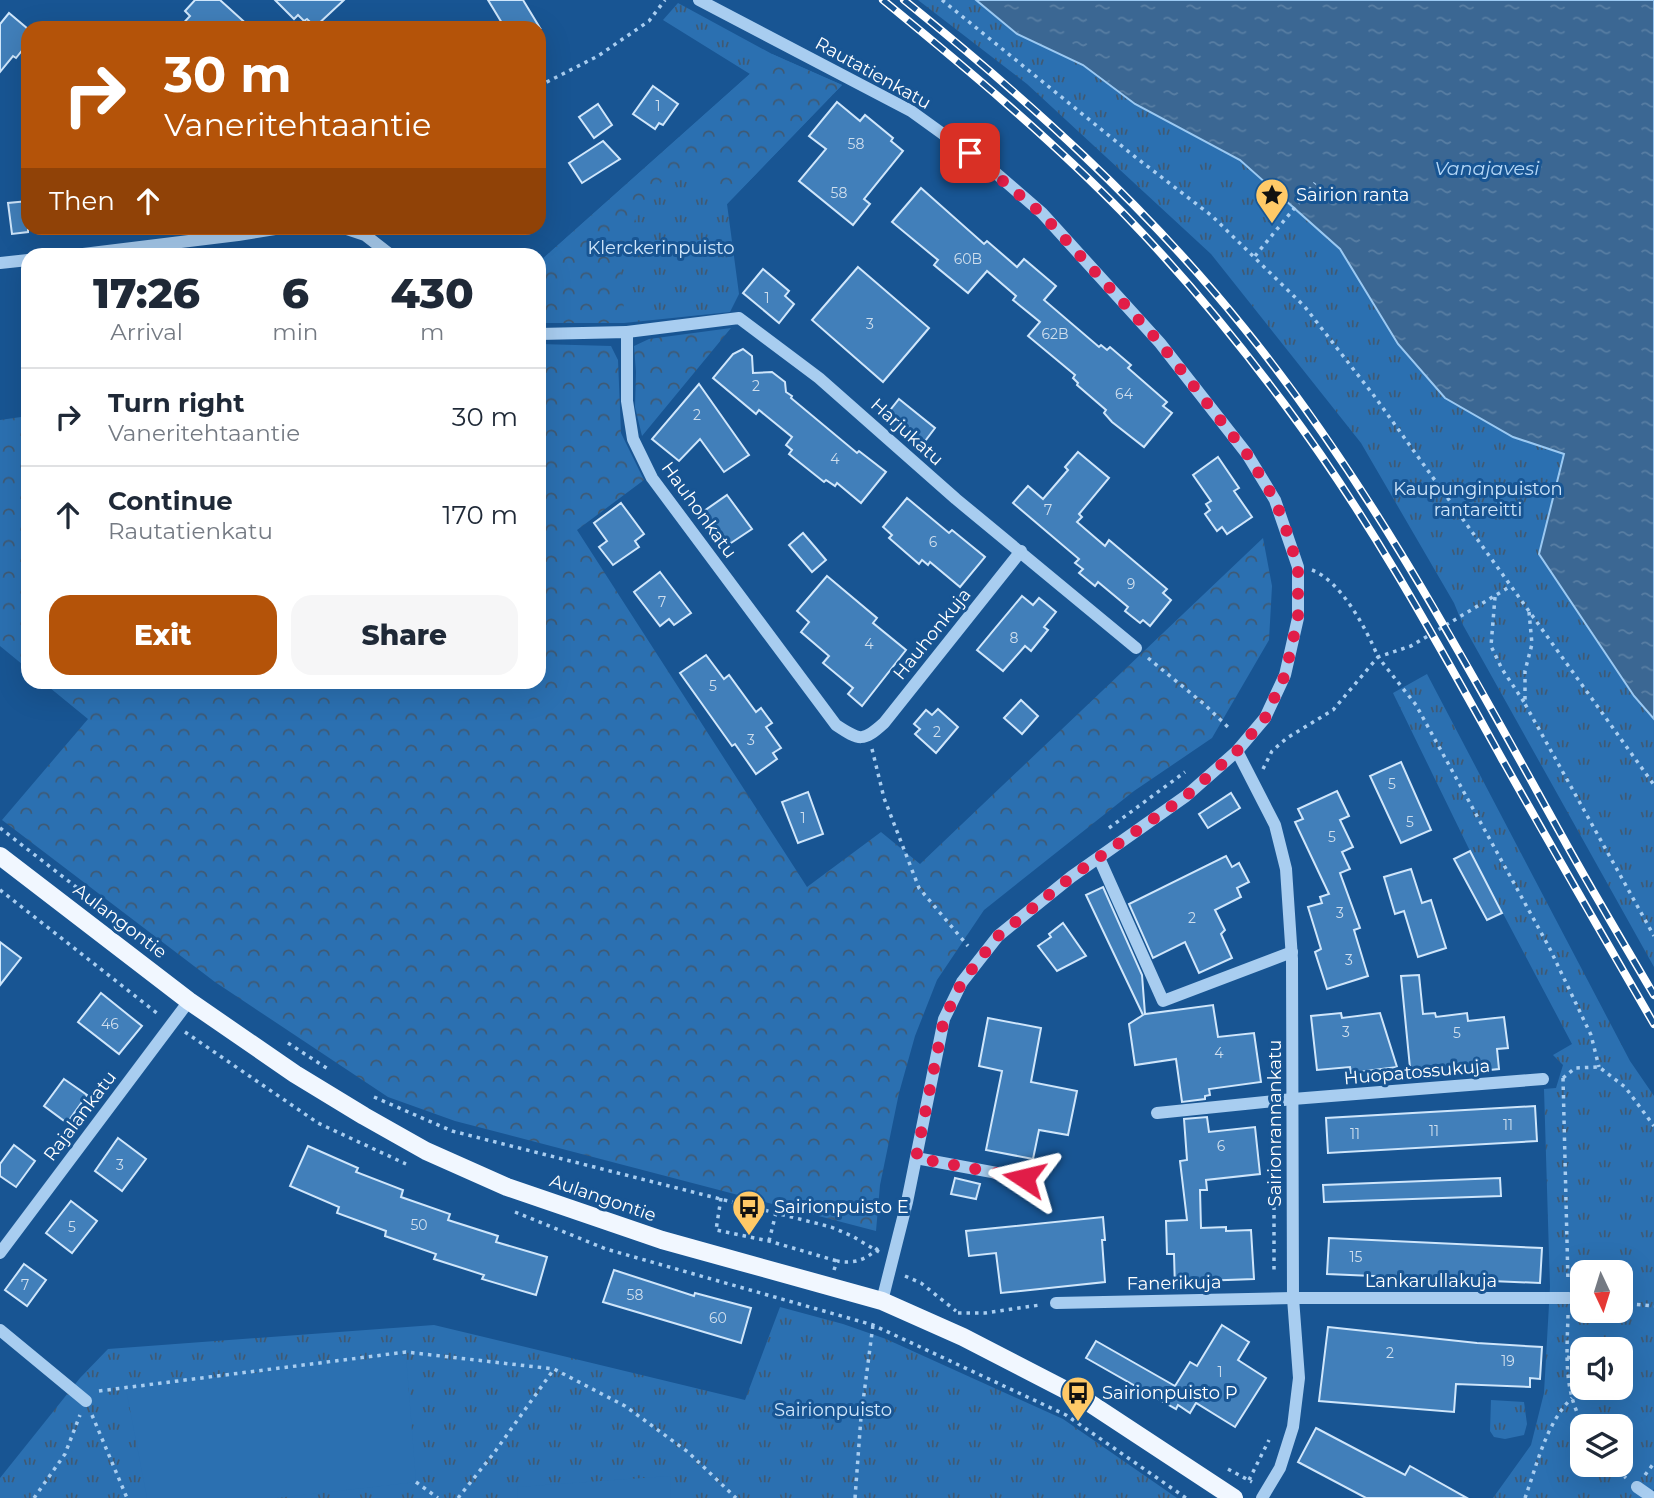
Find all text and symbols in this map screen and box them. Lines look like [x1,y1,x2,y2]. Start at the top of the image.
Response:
street label: Rautatienkatu [811,32,935,114]
text: 30 m [164,45,292,104]
icon: right [49,49,140,140]
house number: 1 [655,97,661,115]
text: Vaneritehtaantie [164,105,431,144]
pin [940,123,1000,183]
icon: arrive [951,134,989,172]
house number: 58 [848,135,864,153]
water label: Vanajavesi [1435,157,1540,180]
place icon: Sairion ranta [1253,176,1291,225]
icon: ahead [129,182,167,220]
house number: 58 [831,184,847,202]
place label: Sairion ranta [1296,184,1409,206]
text: Then [49,185,115,217]
park label: Klerckerinpuisto [587,237,735,259]
house number: 60B [954,250,982,268]
text: 17:26 [93,267,200,319]
text: 6 [282,267,309,319]
text: 430 [391,267,474,319]
house number: 1 [764,289,770,307]
house number: 3 [866,315,874,333]
text: Arrival [110,318,183,346]
text: min [272,318,318,346]
text: m [420,318,444,346]
house number: 62B [1041,325,1069,343]
house number: 2 [752,377,760,395]
house number: 64 [1115,385,1134,403]
text: Turn right [108,387,244,419]
street label: Harjukatu [866,394,948,470]
icon: right [49,398,87,436]
text: 30 m [452,401,518,433]
house number: 2 [693,406,701,424]
text: Vaneritehtaantie [108,419,300,447]
house number: 4 [830,450,840,468]
street label: Hauhonkatu [657,458,741,562]
park label: Kaupunginpuiston rantareitti [1393,478,1563,521]
text: Continue [108,485,233,517]
icon: ahead [49,496,87,534]
text: 170 m [442,499,518,531]
house number: 7 [1044,501,1052,519]
text: Rautatienkatu [108,517,273,545]
house number: 6 [929,533,938,551]
house number: 9 [1127,575,1135,593]
street label: Hauhonkuja [888,584,976,684]
house number: 7 [658,593,666,611]
button: Exit [49,595,277,675]
button: Share [291,595,518,675]
house number: 8 [1010,629,1019,647]
house number: 4 [864,635,874,653]
house number: 5 [709,677,717,695]
house number: 2 [933,723,941,741]
house number: 3 [747,731,755,749]
house number: 5 [1388,775,1396,793]
house number: 1 [800,809,806,827]
house number: 5 [1406,813,1414,831]
house number: 5 [1328,828,1336,846]
street label: Aulangontie [69,879,171,963]
house number: 3 [1336,904,1344,922]
house number: 2 [1188,909,1196,927]
house number: 3 [1345,951,1353,969]
house number: 46 [101,1015,119,1033]
house number: 3 [1342,1023,1350,1041]
house number: 5 [1453,1024,1461,1042]
street label: Sairionrannankatu [1264,1040,1286,1206]
house number: 4 [1214,1044,1224,1062]
street label: Huopatossukuja [1343,1055,1491,1089]
street label: Rajalankatu [39,1067,121,1165]
house number: 11 [1503,1116,1513,1134]
house number: 11 [1429,1122,1439,1140]
house number: 11 [1350,1125,1360,1143]
house number: 6 [1217,1137,1226,1155]
position arrow [987,1141,1061,1215]
house number: 3 [116,1156,124,1174]
street label: Aulangontie [547,1169,659,1227]
bus stop icon: Sairionpuisto E [730,1188,768,1237]
place label: Sairionpuisto E [774,1196,909,1218]
house number: 50 [410,1216,428,1234]
house number: 5 [68,1218,76,1236]
house number: 15 [1350,1248,1363,1266]
north arrow [1570,1260,1633,1323]
map controls [1570,1260,1633,1477]
street label: Lankarullakuja [1365,1270,1497,1292]
street label: Fanerikuja [1126,1271,1222,1295]
house number: 7 [21,1276,29,1294]
house number: 58 [627,1286,643,1304]
house number: 60 [709,1309,727,1327]
button: sound [1570,1337,1633,1400]
house number: 2 [1386,1344,1394,1362]
house number: 19 [1501,1352,1515,1370]
house number: 1 [1217,1363,1223,1381]
bus stop icon: Sairionpuisto P [1059,1374,1097,1423]
place label: Sairionpuisto P [1102,1382,1238,1404]
park label: Sairionpuisto [774,1399,892,1421]
button: layers [1570,1414,1633,1477]

